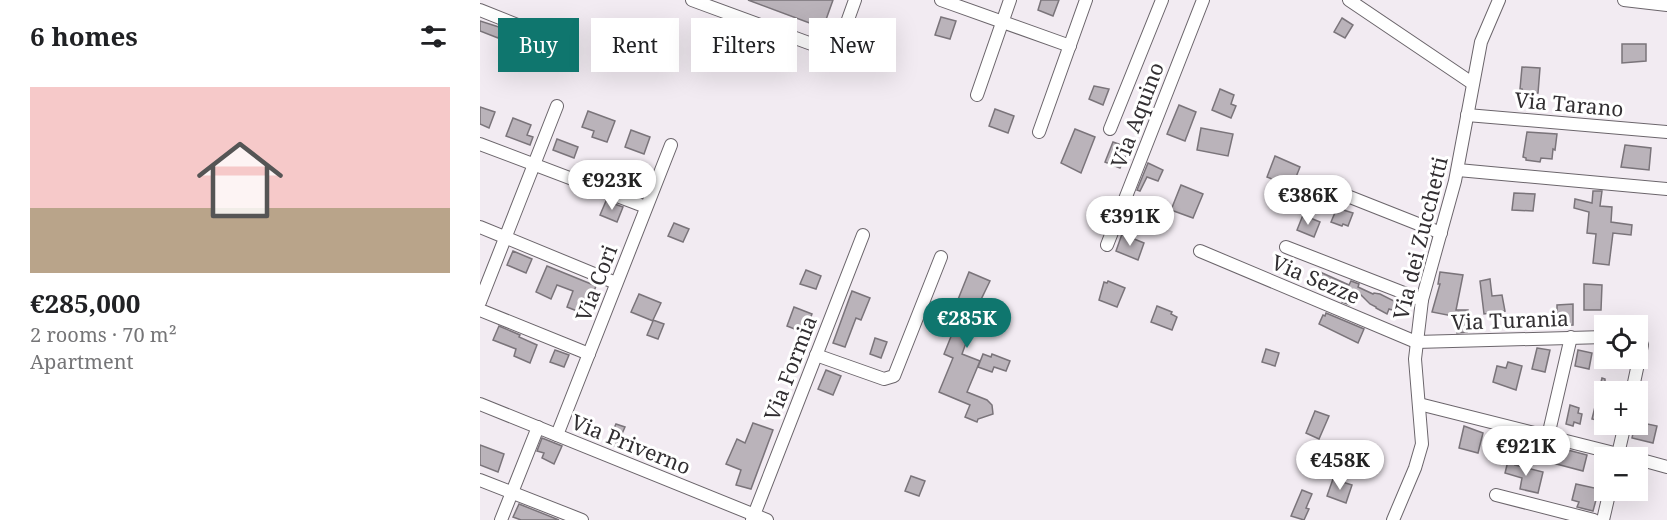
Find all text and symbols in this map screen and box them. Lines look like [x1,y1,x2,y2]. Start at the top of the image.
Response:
text: 6 homes [30,18,138,54]
chip: Buy [498,18,579,72]
chip: Rent [591,18,679,72]
chip: Filters [691,18,797,72]
chip: New [809,18,896,72]
icon: filters [417,20,450,53]
street label: Via Aquino [1104,58,1170,172]
street label: Via Tarano [1513,85,1625,123]
icon: home [186,126,294,234]
street label: Via dei Zucchetti [1386,153,1454,322]
pin: €923K [570,160,654,211]
text: €923K [582,166,642,193]
pin: €386K [1266,175,1350,226]
text: €386K [1278,181,1338,208]
pin: €391K [1088,196,1172,247]
text: €391K [1100,202,1160,229]
street label: Via Cori [569,240,623,325]
street label: Via Sezze [1267,248,1365,310]
text: €285,000 [30,285,140,321]
pin: €285K [925,298,1009,349]
text: €285K [937,304,997,331]
street label: Via Turania [1451,304,1569,336]
street label: Via Formia [757,312,823,424]
map controls [1594,315,1648,501]
button: locate [1594,315,1648,369]
text: 2 rooms · 70 m² [30,321,177,348]
text: Apartment [30,348,134,375]
button: + [1594,381,1648,435]
street label: Via Priverno [567,407,695,481]
pin: €921K [1484,426,1568,477]
text: €921K [1496,432,1556,459]
pin: €458K [1298,440,1382,491]
text: €458K [1310,446,1370,473]
button: − [1594,447,1648,501]

